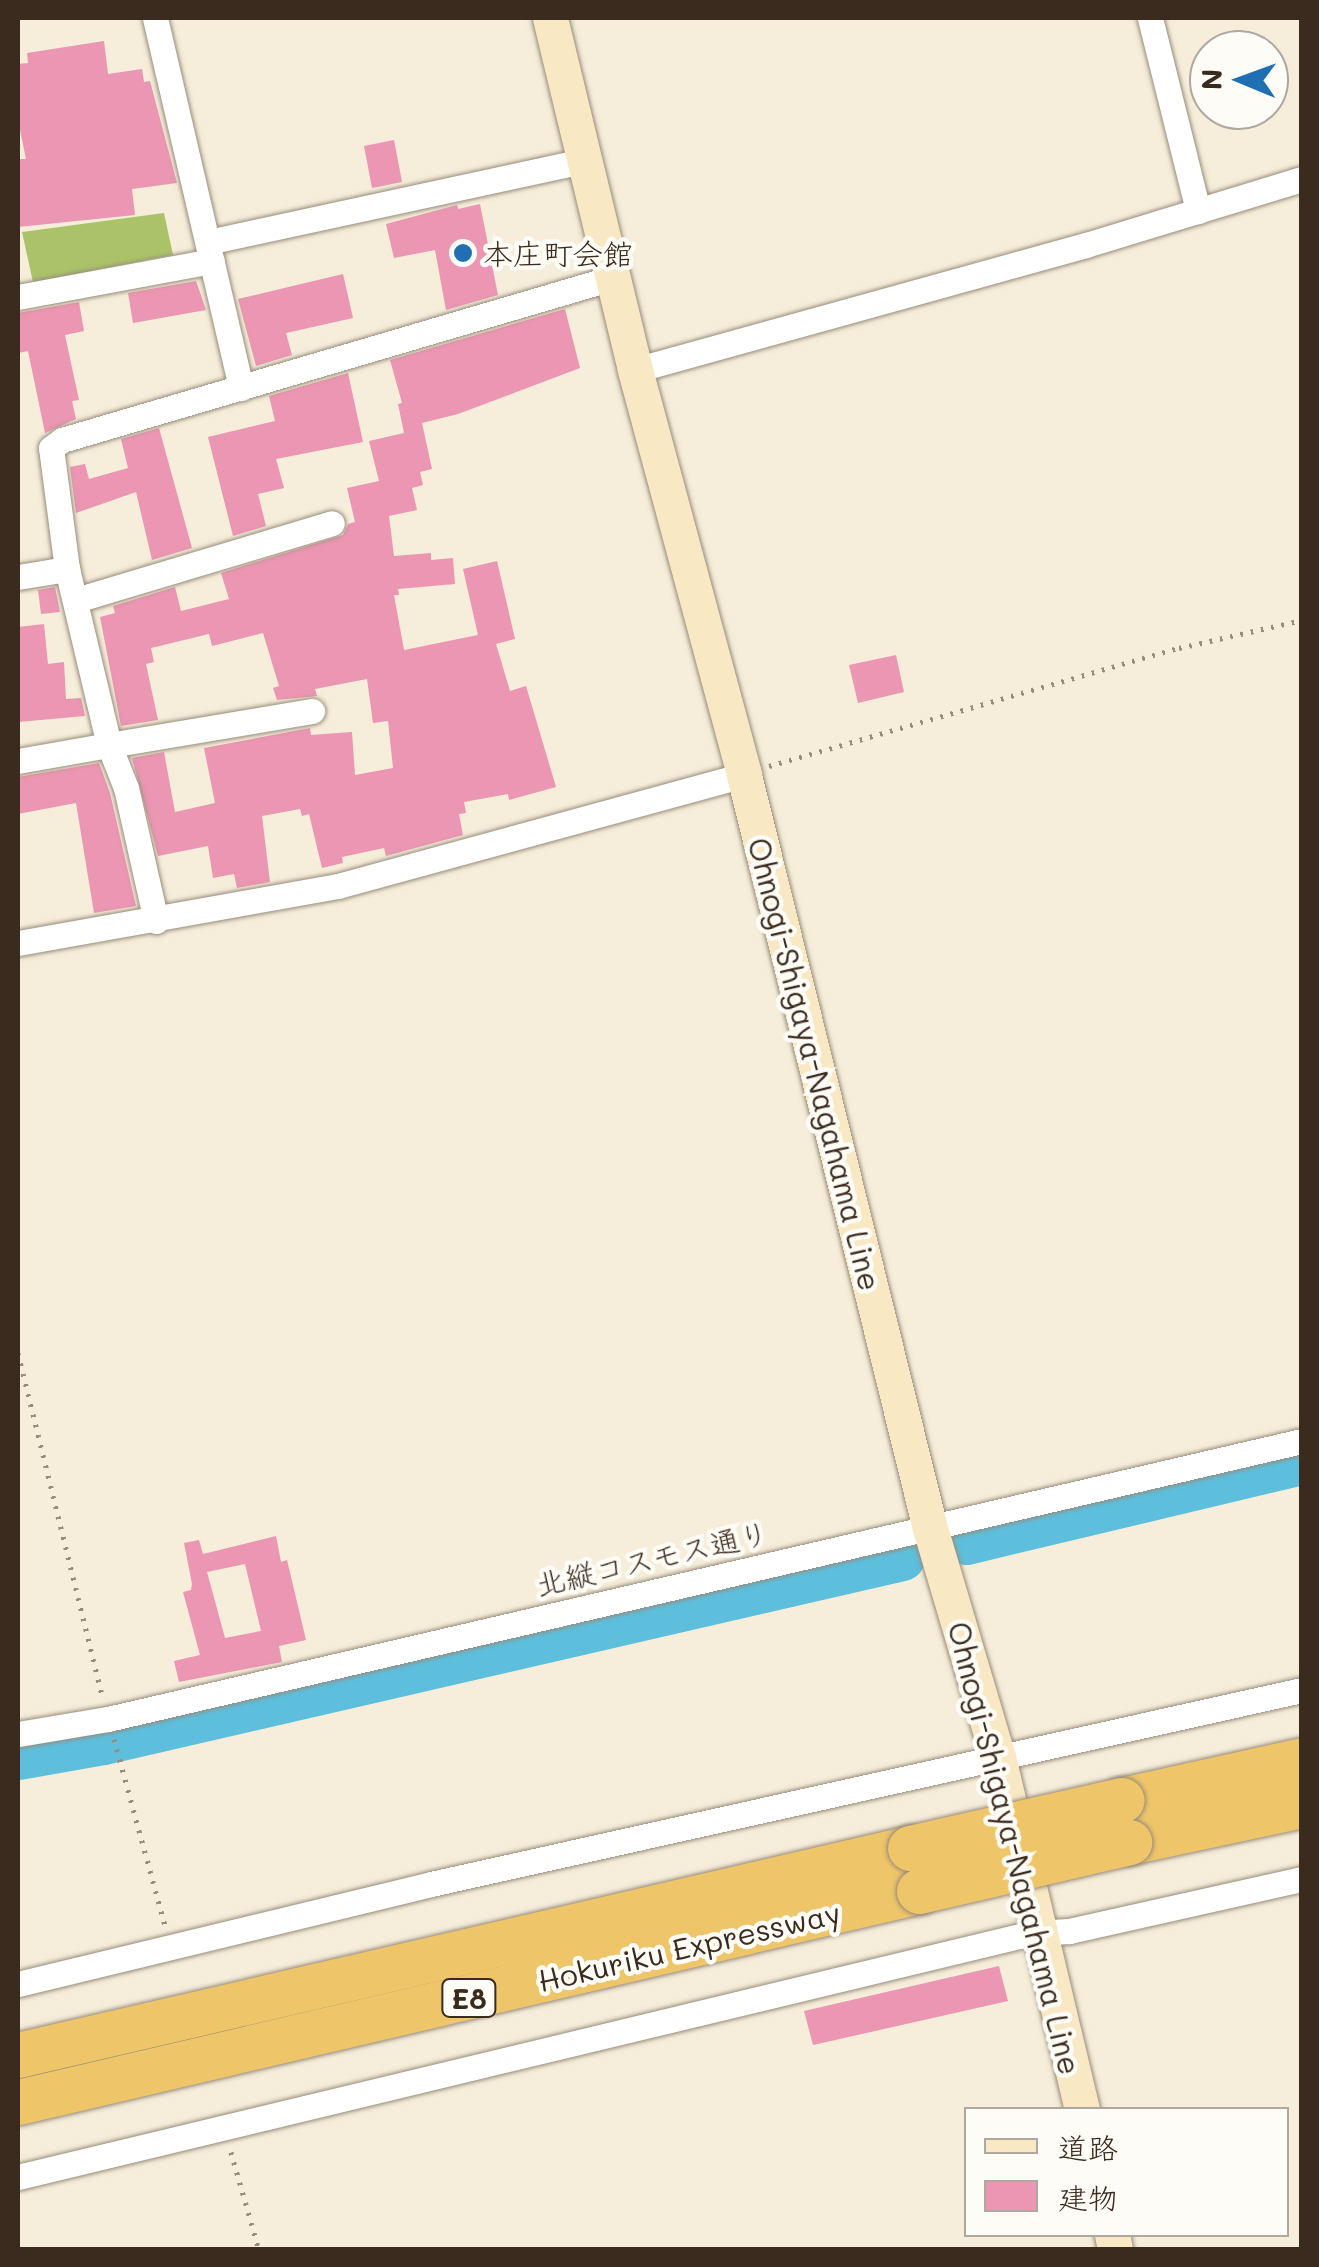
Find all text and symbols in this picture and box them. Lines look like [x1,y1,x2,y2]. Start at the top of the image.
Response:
north arrow [1189,30,1289,130]
text: N [1193,69,1229,90]
place label: 本庄町会館 [483,235,633,271]
marker: 本庄町会館 [452,242,474,264]
street label: Ohnogi-Shigaya-Nagahama Line [741,834,889,1294]
street label: 北縦コスモス通り [531,1513,773,1603]
street label: Ohnogi-Shigaya-Nagahama Line [941,1618,1089,2078]
street label: Hokuriku Expressway [534,1894,844,1998]
road number: E8 [439,1975,499,2021]
legend [964,2107,1289,2237]
text: 道路 [1058,2127,1118,2167]
text: 建物 [1058,2177,1118,2217]

